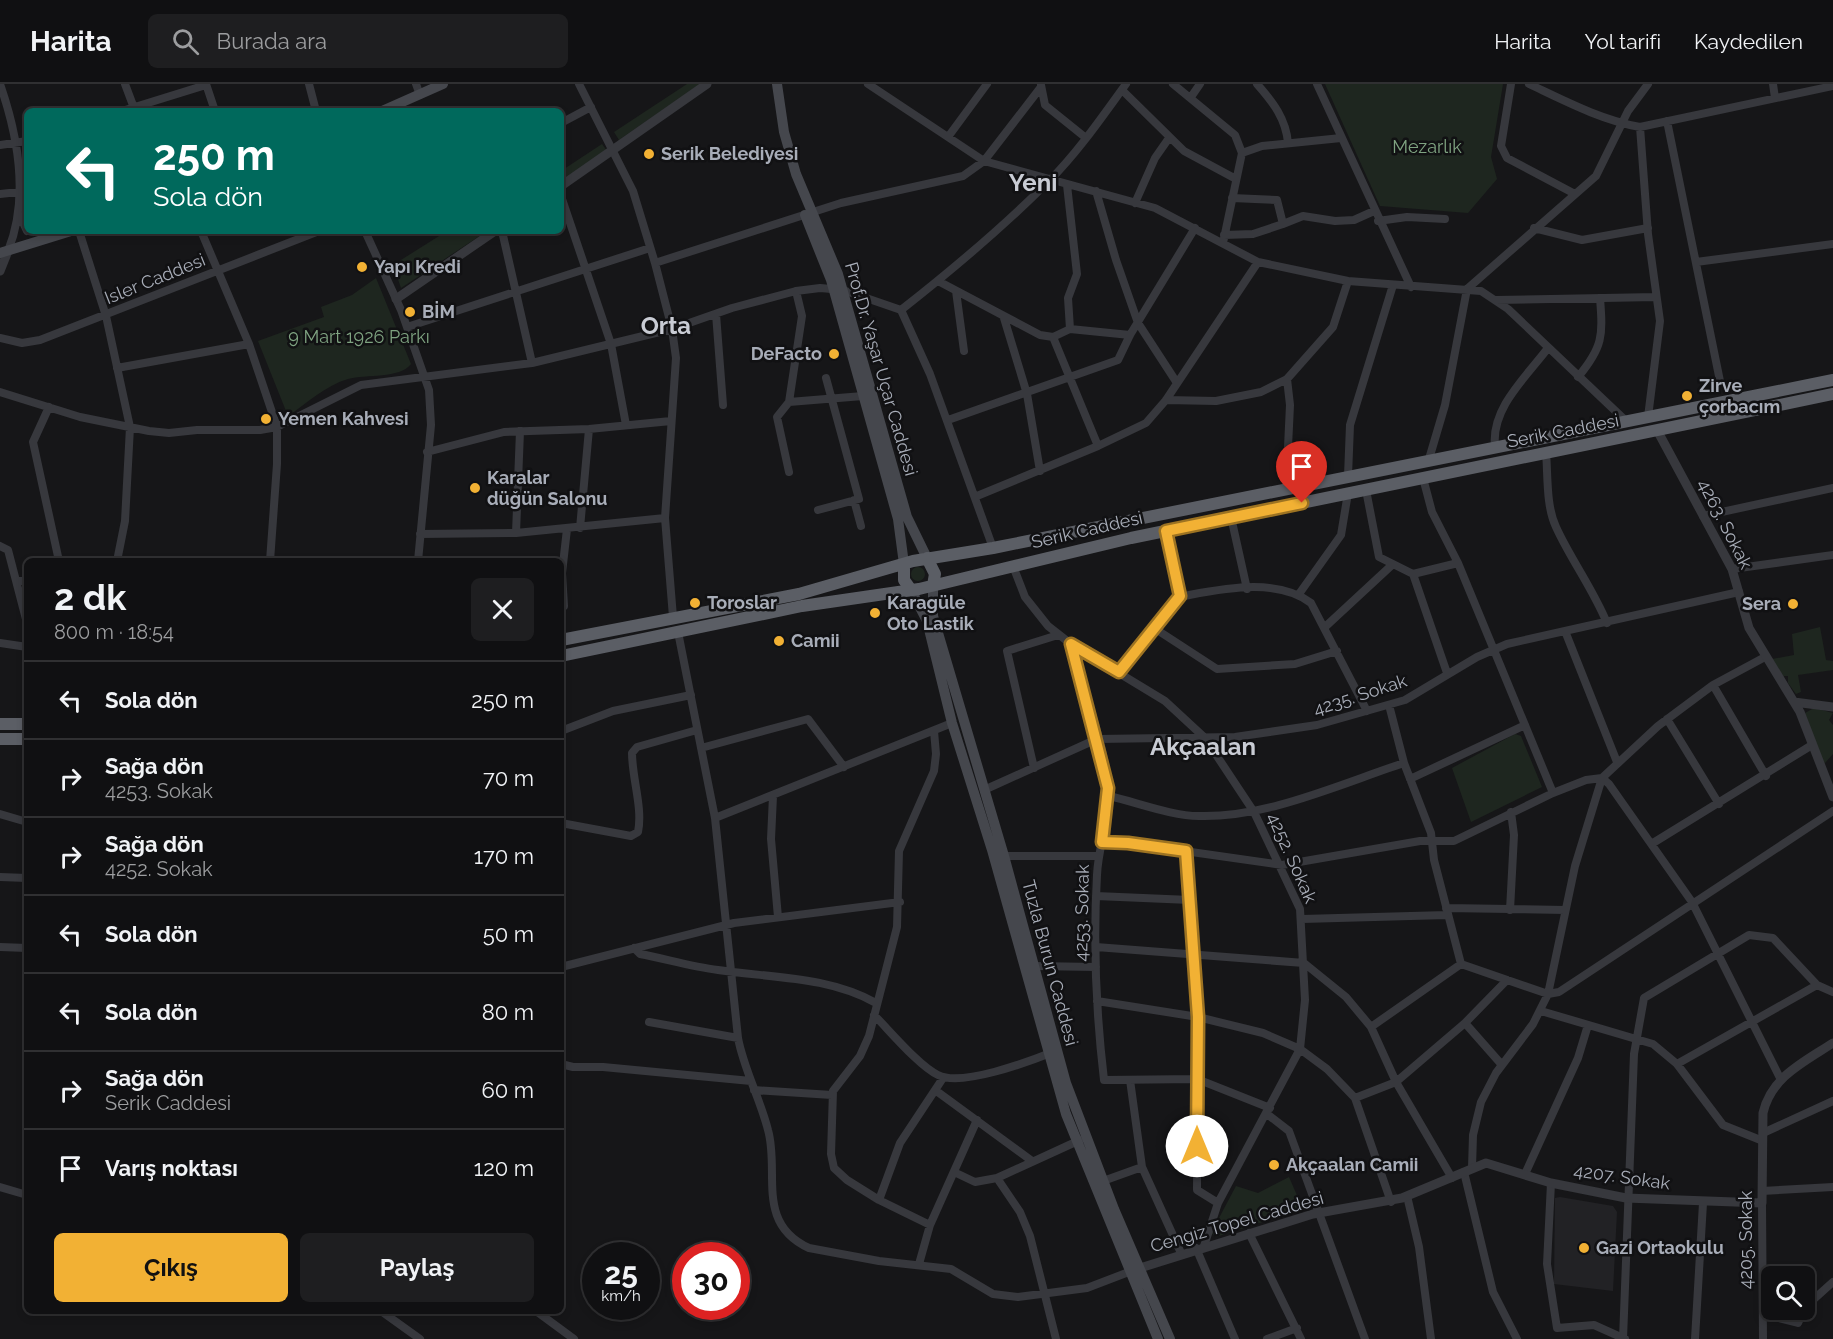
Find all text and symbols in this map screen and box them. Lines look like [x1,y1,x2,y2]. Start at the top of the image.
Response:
search box [148,14,568,68]
text: Harita [30,25,112,58]
icon: search [169,25,202,58]
text: Burada ara [217,28,327,54]
text: Harita [1494,29,1551,54]
text: Yol tarifi [1584,29,1661,54]
text: Kaydedilen [1694,29,1803,54]
text: 250 m [153,131,275,180]
icon: left [54,132,132,210]
park label: Mezarlık [1392,136,1462,157]
place label: Serik Belediyesi [661,143,798,164]
marker: Serik Belediyesi [642,147,656,161]
district label: Yeni [1009,168,1057,197]
text: Sola dön [153,181,263,212]
street label: Isler Caddesi [101,249,208,308]
place label: Yapı Kredi [374,256,461,277]
marker: Yapı Kredi [355,260,369,274]
street label: Prof.Dr. Yaşar Uçar Caddesi [841,260,922,478]
place label: BİM [422,301,455,322]
marker: BİM [403,305,417,319]
district label: Orta [641,311,691,340]
park label: 9 Mart 1926 Parkı [288,326,430,347]
place label: DeFacto [751,343,822,364]
marker: DeFacto [827,347,841,361]
place label: Zirve çorbacım [1699,375,1780,417]
marker: Zirve çorbacım [1680,389,1694,403]
place label: Yemen Kahvesi [278,408,409,429]
street label: Serik Caddesi [1505,409,1621,452]
marker: Yemen Kahvesi [259,412,273,426]
pin [1276,441,1327,503]
icon: arrive [1285,450,1318,483]
place label: Karalar düğün Salonu [487,467,607,509]
street label: 4263. Sokak [1694,475,1757,573]
marker: Karalar düğün Salonu [468,481,482,495]
street label: Serik Caddesi [1029,507,1145,553]
text: 2 dk [54,576,126,618]
button: close [471,578,534,641]
place label: Toroslar [707,592,777,613]
place label: Karagüle Oto Lastik [887,592,975,634]
place label: Sera [1742,593,1781,614]
marker: Toroslar [688,596,702,610]
marker: Sera [1786,597,1800,611]
marker: Karagüle Oto Lastik [868,606,882,620]
text: 800 m · 18:54 [54,620,174,644]
place label: Camii [791,630,840,651]
marker: Camii [772,634,786,648]
street label: 4235. Sokak [1310,669,1410,720]
icon: left [54,684,87,717]
text: Sola dön [105,687,198,713]
text: 250 m [471,687,534,713]
district label: Akçaalan [1150,732,1256,761]
text: Sağa dön [105,753,204,779]
icon: right [54,762,87,795]
text: 70 m [483,765,534,791]
text: 4253. Sokak [105,779,213,803]
street label: 4252. Sokak [1263,809,1322,907]
text: Sağa dön [105,831,204,857]
icon: right [54,840,87,873]
text: 170 m [474,843,534,869]
text: 4252. Sokak [105,857,213,881]
street label: 4253. Sokak [1070,864,1093,962]
street label: Tuzla Burun Caddesi [1018,878,1083,1048]
icon: left [54,918,87,951]
text: Sola dön [105,921,198,947]
text: 50 m [483,921,534,947]
icon: left [54,996,87,1029]
text: Sola dön [105,999,198,1025]
text: 80 m [482,999,534,1025]
text: Sağa dön [105,1065,204,1091]
icon: right [54,1074,87,1107]
text: 60 m [481,1077,534,1103]
text: Serik Caddesi [105,1091,231,1115]
position arrow [1165,1114,1229,1178]
icon: arrive [54,1152,87,1185]
place label: Akçaalan Camii [1286,1154,1418,1175]
text: Varış noktası [105,1155,238,1181]
text: 120 m [474,1155,534,1181]
marker: Akçaalan Camii [1267,1158,1281,1172]
street label: 4207. Sokak [1573,1159,1672,1194]
street label: Cengiz Topel Caddesi [1148,1187,1326,1256]
street label: 4205. Sokak [1735,1190,1756,1289]
button: Çıkış [54,1233,288,1302]
button: Paylaş [300,1233,534,1302]
place label: Gazi Ortaokulu [1596,1237,1724,1258]
marker: Gazi Ortaokulu [1577,1241,1591,1255]
speed limit sign: 30 [672,1242,750,1320]
text: 25 [604,1256,638,1291]
map controls [1761,1266,1815,1320]
button: search [1761,1266,1815,1320]
text: km/h [601,1287,641,1305]

